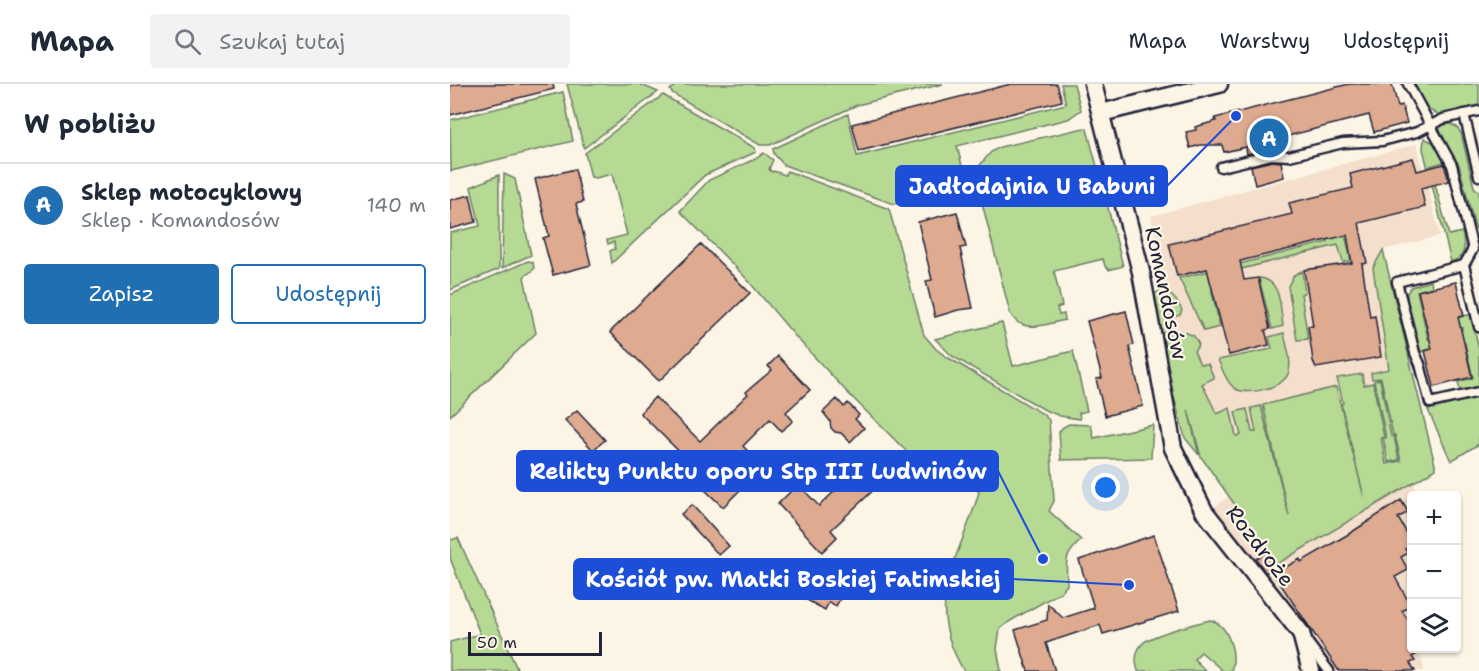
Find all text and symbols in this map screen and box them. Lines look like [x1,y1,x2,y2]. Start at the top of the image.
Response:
search box [150,14,570,68]
text: Mapa [30,22,114,60]
icon: search [171,25,204,58]
text: Szukaj tutaj [219,27,345,56]
text: Mapa [1129,27,1187,55]
text: Warstwy [1220,27,1310,55]
text: Udostępnij [1343,27,1449,55]
text: W pobliżu [24,106,156,141]
pin: A [1250,116,1288,160]
callout: Jadłodajnia U Babuni [896,166,1167,206]
text: Jadłodajnia U Babuni [909,172,1155,201]
text: Sklep motocyklowy [81,178,302,207]
text: A [36,192,51,218]
text: 140 m [367,192,426,218]
text: Sklep · Komandosów [81,207,280,233]
street label: Komandosów [1138,224,1194,362]
button: Zapisz [24,264,219,324]
button: Udostępnij [231,264,426,324]
callout: Relikty Punktu oporu Stp III Ludwinów [517,451,998,491]
text: Relikty Punktu oporu Stp III Ludwinów [529,457,987,486]
your location [1091,473,1120,502]
map controls [1407,491,1461,653]
button: + [1407,491,1461,545]
street label: Rozdroże [1219,500,1301,592]
button: − [1407,545,1461,599]
callout: Kościół pw. Matki Boskiej Fatimskiej [574,559,1013,599]
text: Kościół pw. Matki Boskiej Fatimskiej [586,565,1000,594]
button: layers [1407,599,1461,653]
scale bar [468,629,602,656]
text: 50 m [477,632,517,653]

